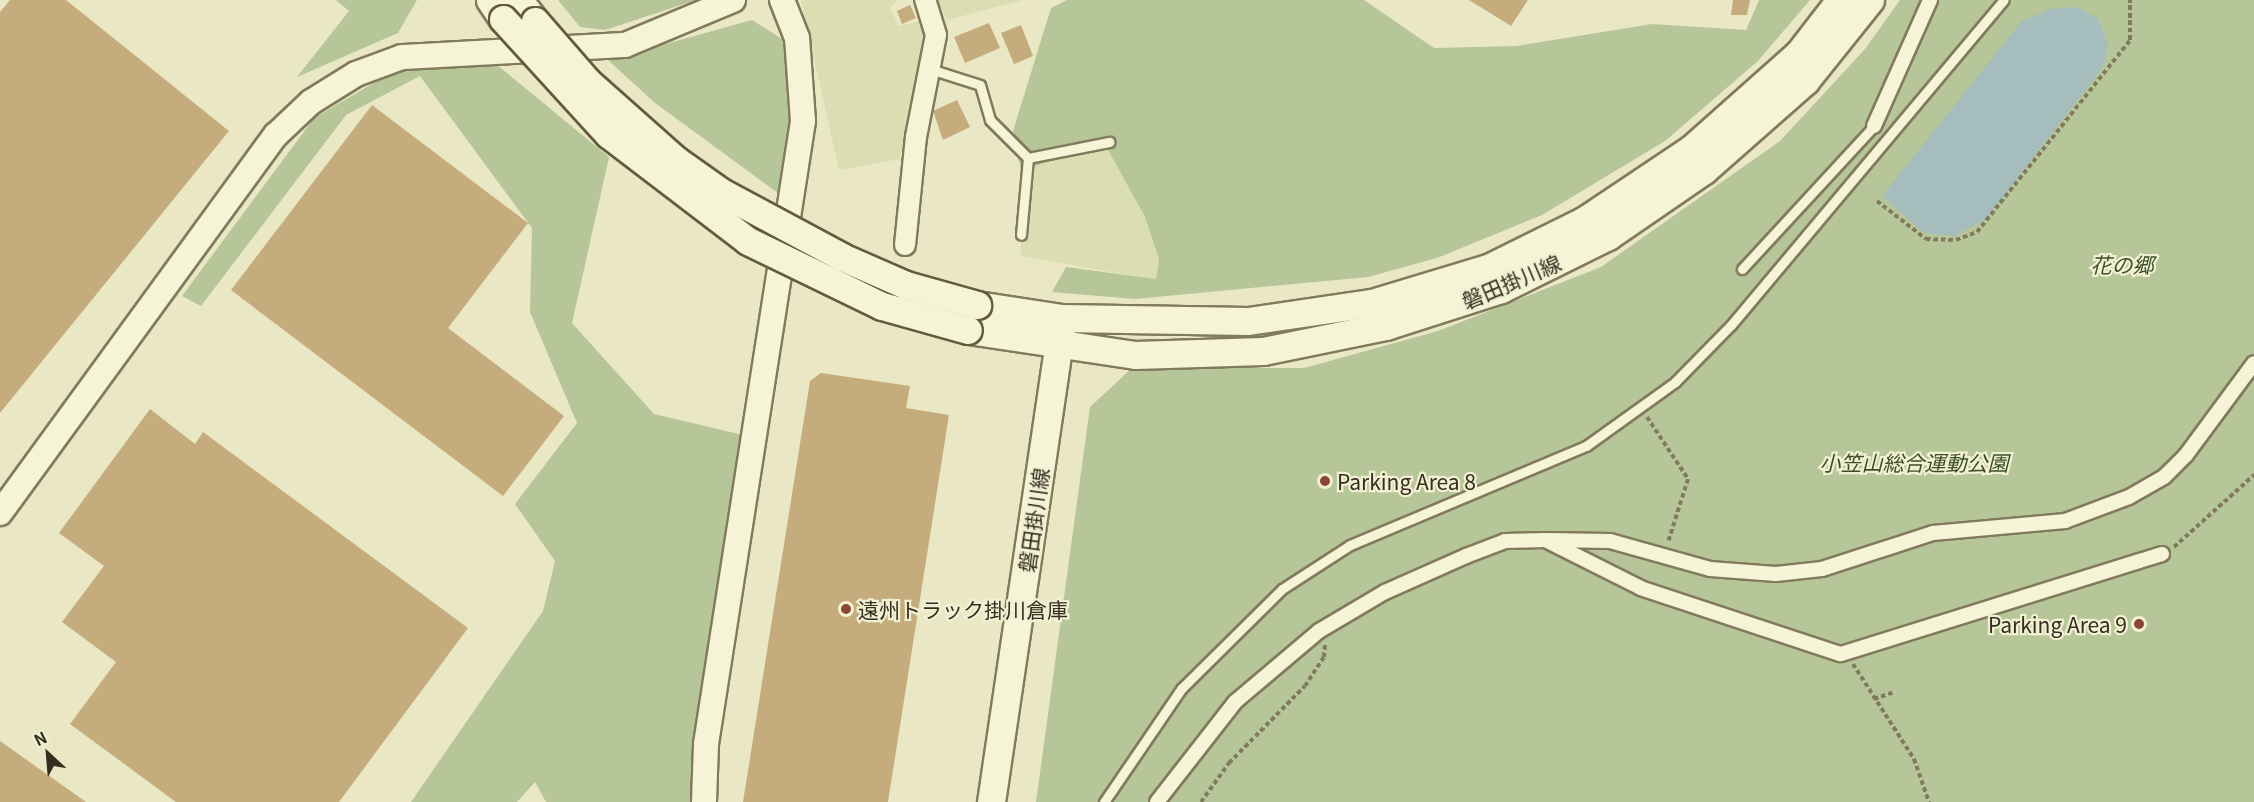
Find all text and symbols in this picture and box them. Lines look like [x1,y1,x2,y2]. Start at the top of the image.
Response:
street label: 磐田掛川線 [1458,249,1564,313]
park label: 花の郷 [2091,251,2153,277]
park label: 小笠山総合運動公園 [1820,449,2008,475]
street label: 磐田掛川線 [1013,466,1053,574]
place label: Parking Area 8 [1337,468,1476,494]
marker: Parking Area 8 [1318,474,1332,488]
place label: 遠州トラック掛川倉庫 [858,596,1068,622]
marker: 遠州トラック掛川倉庫 [839,602,853,616]
place label: Parking Area 9 [1988,611,2127,637]
marker: Parking Area 9 [2132,617,2146,631]
north arrow [18,724,78,784]
text: N [29,724,51,751]

